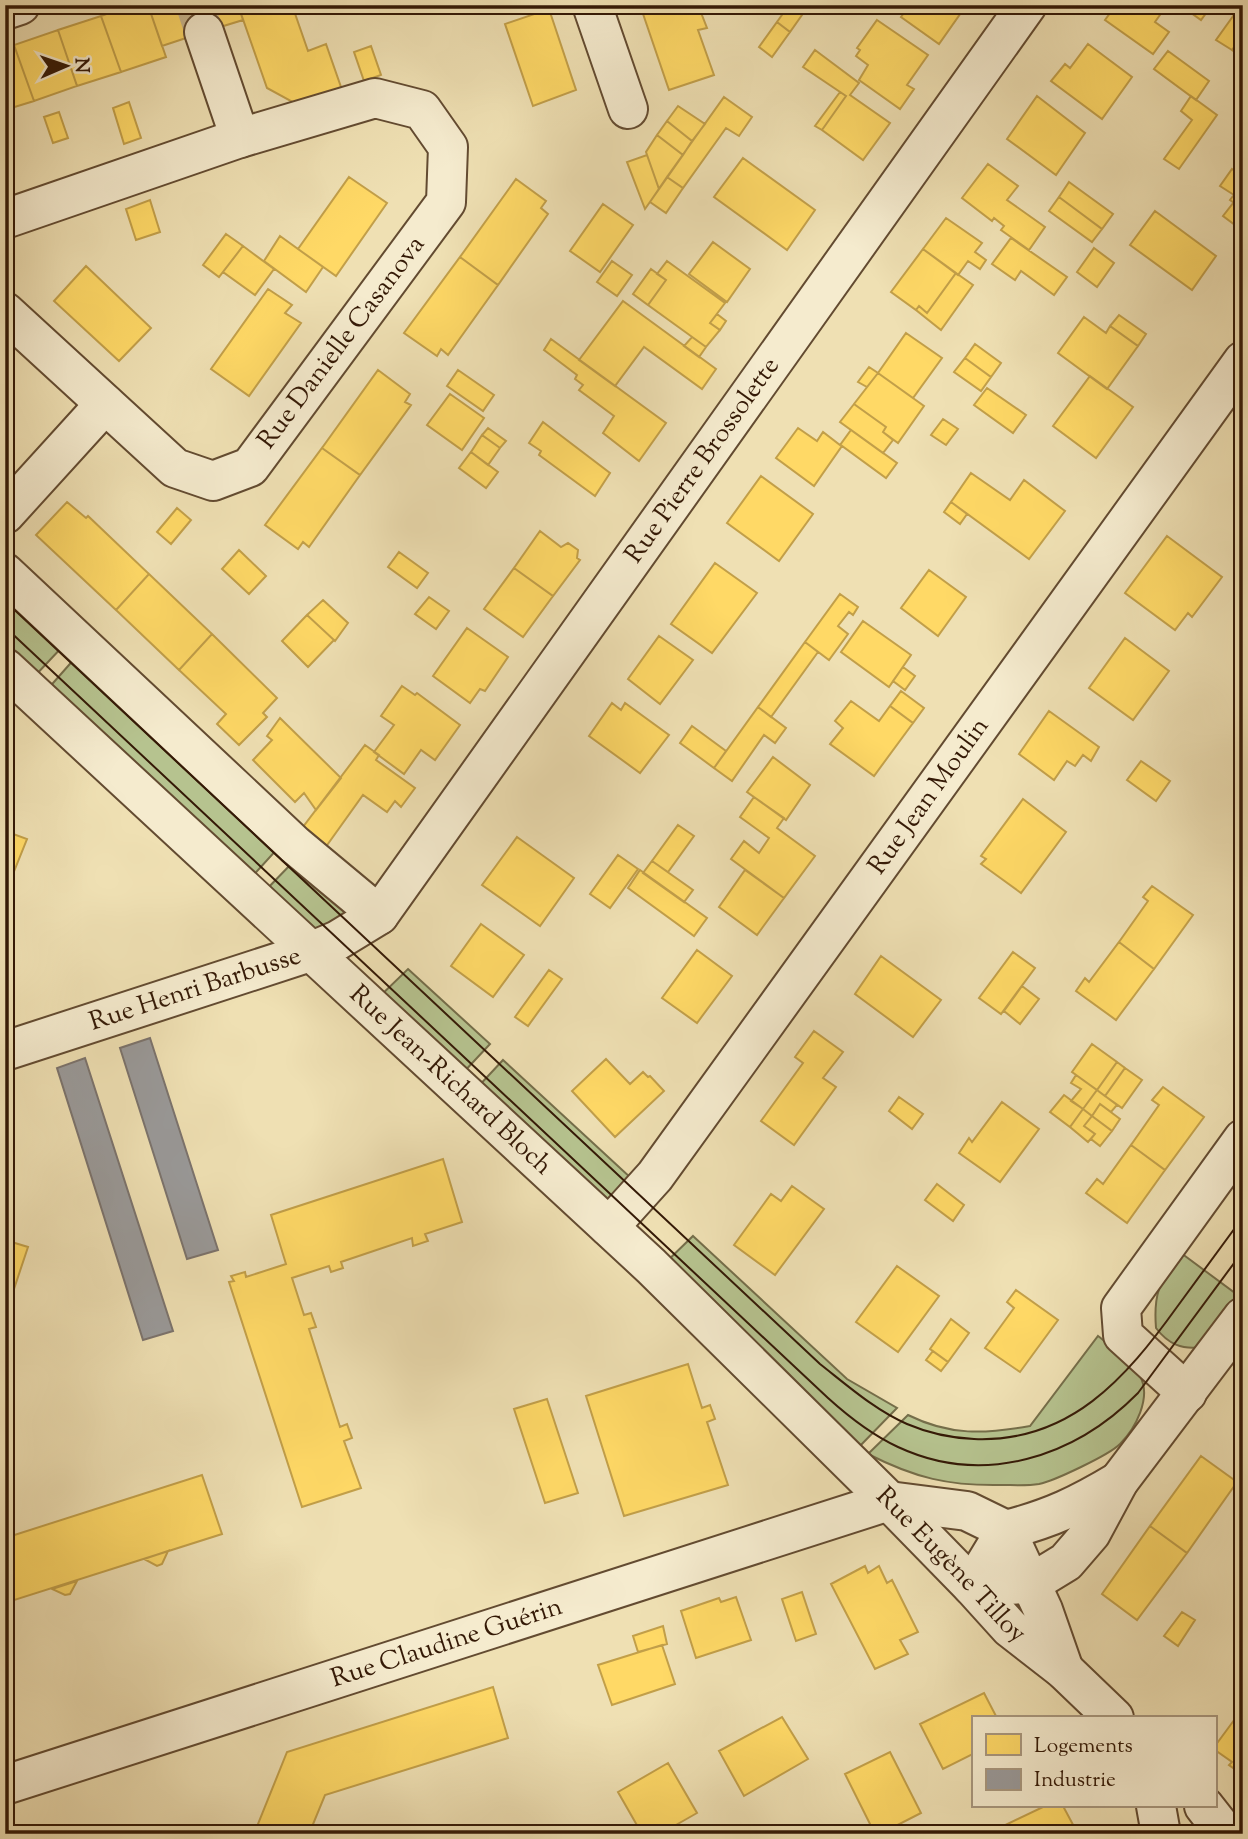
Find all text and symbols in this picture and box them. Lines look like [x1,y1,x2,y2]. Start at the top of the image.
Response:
north arrow [32,32,102,102]
text: N [67,57,94,74]
street label: Rue Danielle Casanova [249,229,435,457]
street label: Rue Pierre Brossolette [616,350,789,571]
street label: Rue Jean Moulin [860,710,998,882]
street label: Rue Henri Barbusse [85,938,306,1041]
street label: Rue Jean-Richard Bloch [341,977,560,1184]
street label: Rue Eugène Tilloy [867,1479,1034,1652]
street label: Rue Claudine Guérin [326,1589,567,1698]
legend [972,1716,1216,1808]
text: Logements [1034,1732,1133,1762]
text: Industrie [1034,1766,1116,1796]

